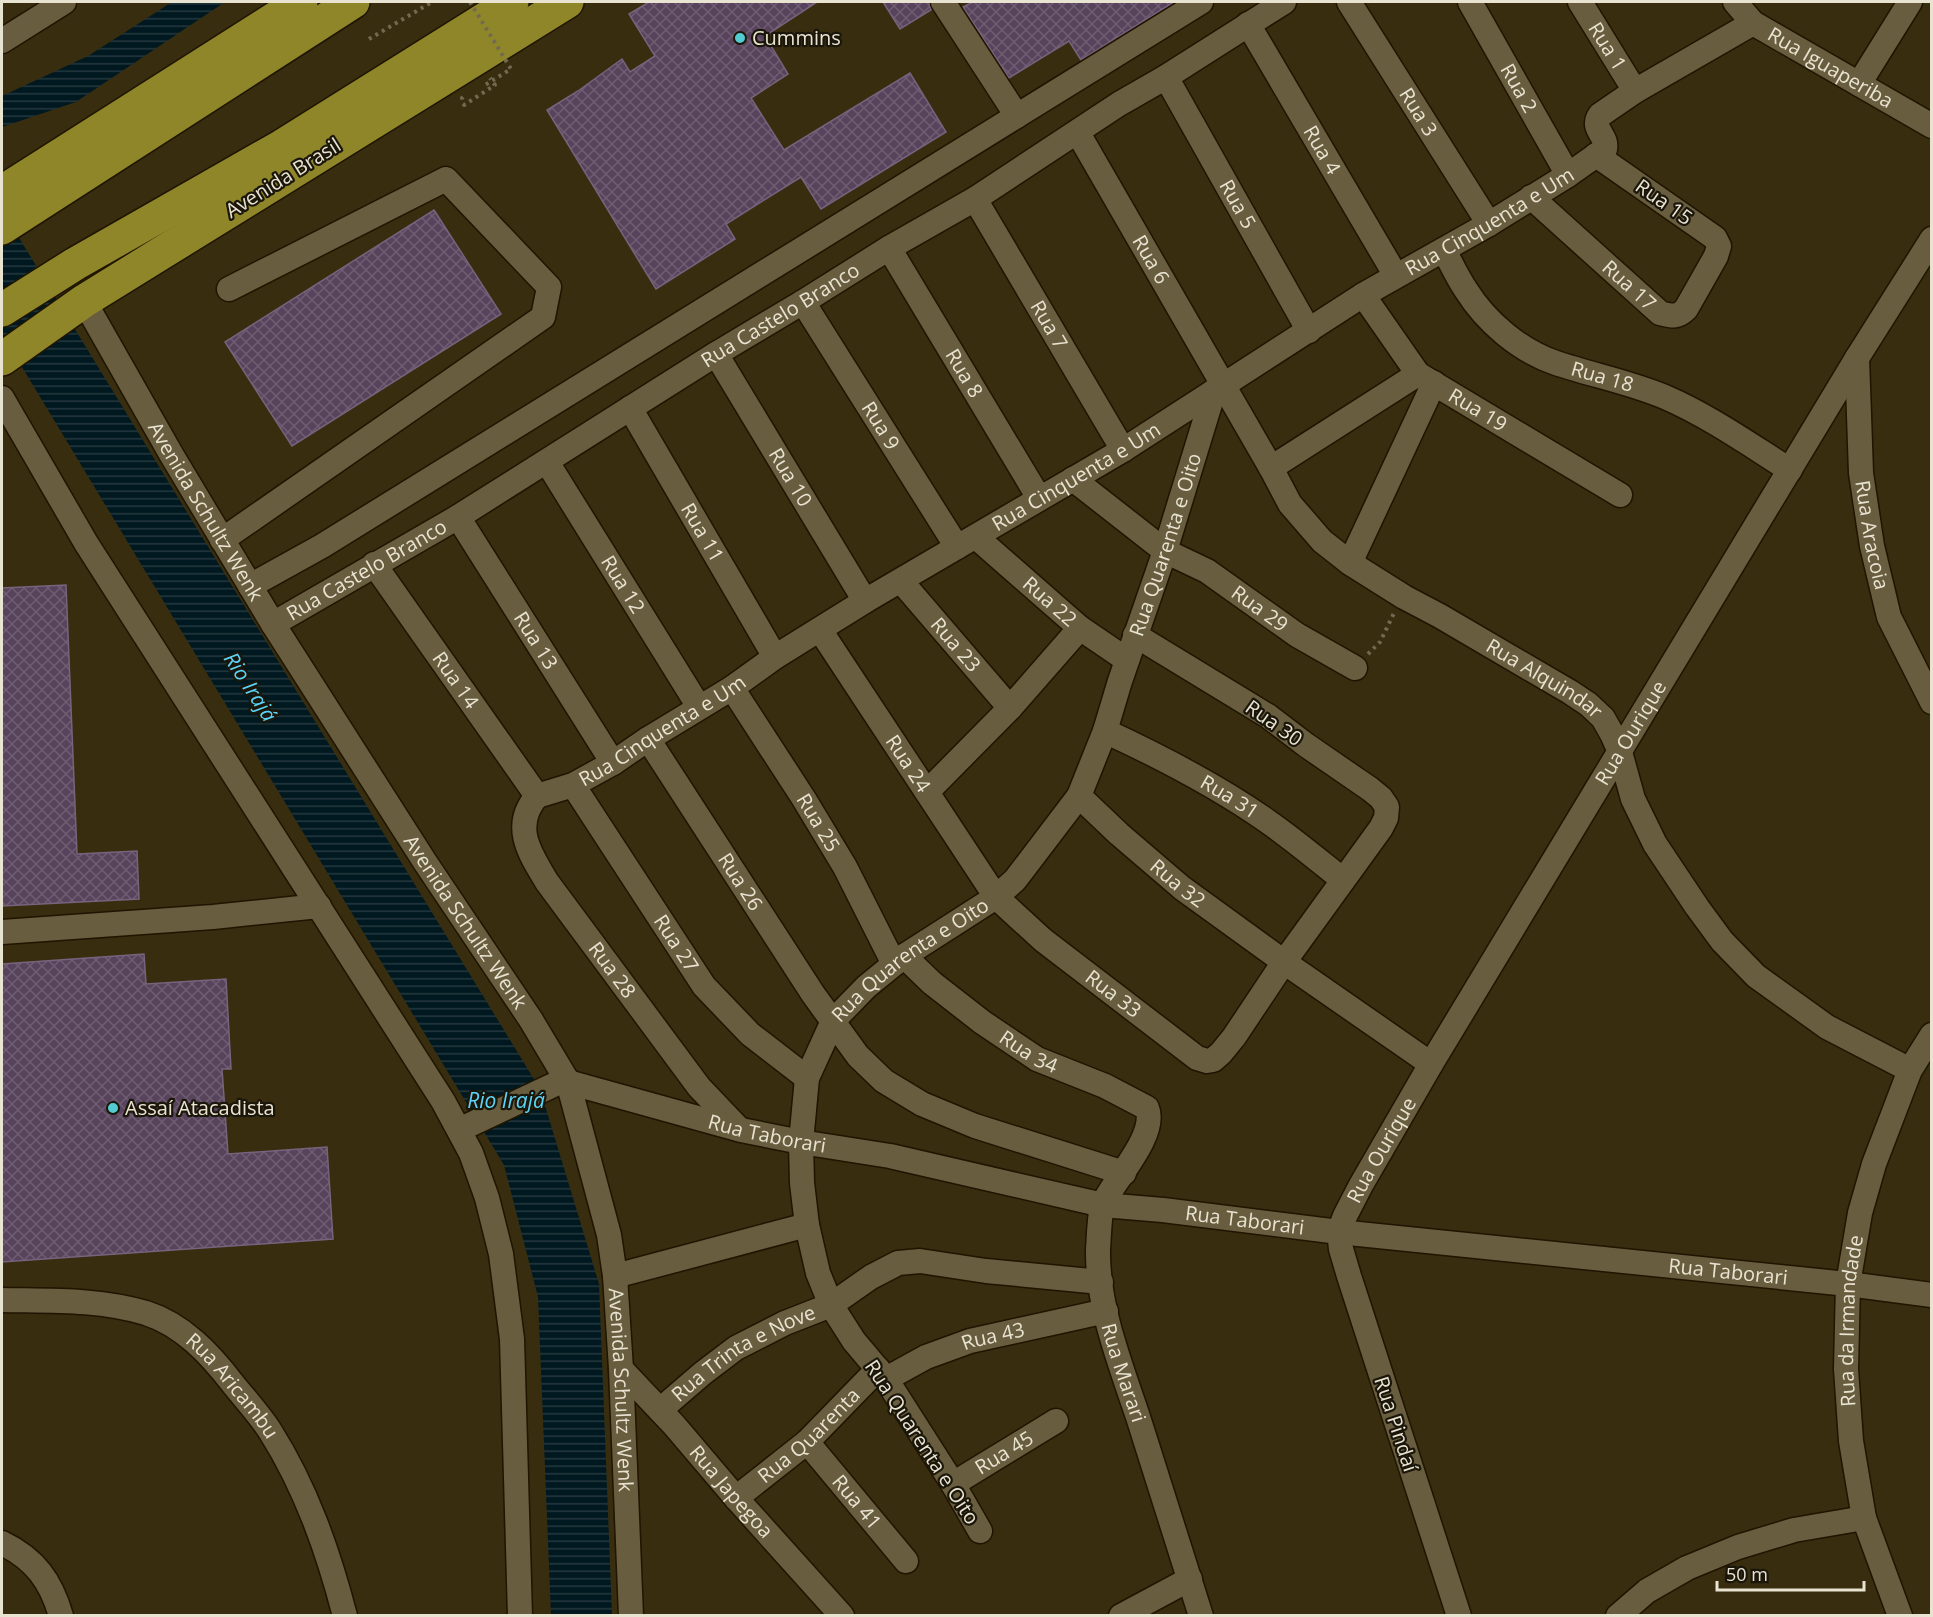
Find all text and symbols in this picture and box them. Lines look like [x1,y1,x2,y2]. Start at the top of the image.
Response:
street label: Rua 1 [1583,17,1633,75]
street label: Rua Iguaperiba [1763,20,1898,114]
place label: Cummins [752,24,841,51]
marker: Cummins [733,31,747,45]
street label: Rua 2 [1495,58,1544,117]
street label: Rua 3 [1393,82,1444,141]
street label: Rua 4 [1297,120,1348,180]
street label: Avenida Brasil [220,131,346,224]
street label: Rua Cinquenta e Um [1400,161,1579,282]
street label: Rua 15 [1630,172,1698,231]
street label: Rua 5 [1213,175,1263,233]
street label: Rua 6 [1127,230,1176,289]
street label: Rua 17 [1597,254,1662,316]
street label: Rua Castelo Branco [696,256,864,373]
street label: Rua 7 [1025,295,1075,354]
street label: Rua 8 [939,344,990,402]
street label: Rua 18 [1568,355,1637,398]
street label: Rua 19 [1444,381,1512,437]
street label: Rua 9 [856,396,906,455]
street label: Rua Cinquenta e Um [987,415,1165,537]
street label: Avenida Schultz Wenk [142,417,270,606]
street label: Rua 10 [763,443,819,511]
street label: Rua Quarenta e Oito [1123,449,1207,640]
street label: Rua Aracoia [1849,478,1896,592]
street label: Rua 11 [675,498,731,567]
street label: Rua Castelo Branco [281,512,451,626]
street label: Rua 12 [595,550,652,618]
street label: Rua 22 [1017,570,1083,632]
street label: Rua 29 [1226,579,1294,638]
street label: Rua 13 [508,606,565,674]
street label: Rua 23 [925,611,987,677]
street label: Rua Alquindar [1481,632,1609,724]
water label: Rio Irajá [218,646,284,727]
street label: Rua 14 [427,646,486,714]
street label: Rua Cinquenta e Um [574,668,751,792]
street label: Rua Ourique [1588,675,1672,790]
street label: Rua 30 [1240,693,1308,752]
street label: Rua 24 [880,729,938,798]
street label: Rua 31 [1196,768,1264,825]
street label: Rua 25 [791,788,847,857]
street label: Avenida Schultz Wenk [398,829,534,1014]
street label: Rua 26 [712,847,769,916]
street label: Rua 32 [1145,853,1211,914]
street label: Rua Quarenta e Oito [825,891,994,1028]
street label: Rua 27 [648,909,705,977]
street label: Rua 28 [583,936,642,1003]
street label: Rua 33 [1080,963,1147,1024]
street label: Rua 34 [994,1024,1062,1079]
water label: Rio Irajá [467,1086,545,1114]
street label: Rua Ourique [1340,1092,1422,1207]
place label: Assaí Atacadista [125,1094,275,1121]
marker: Assaí Atacadista [106,1101,120,1115]
street label: Rua Taborari [705,1108,828,1159]
street label: Rua Taborari [1184,1199,1306,1241]
street label: Rua da Irmandade [1832,1233,1869,1408]
street label: Rua Taborari [1667,1252,1789,1291]
street label: Avenida Schultz Wenk [603,1287,640,1493]
street label: Rua Trinta e Nove [665,1298,819,1407]
street label: Rua 43 [957,1315,1027,1356]
street label: Rua Marari [1095,1320,1153,1425]
street label: Rua Aricambu [181,1326,285,1443]
street label: Rua Quarenta e Oito [859,1354,986,1529]
street label: Rua Pindaí [1368,1373,1425,1476]
street label: Rua Quarenta [752,1382,865,1489]
street label: Rua 45 [970,1424,1038,1480]
street label: Rua Japegoa [684,1439,780,1544]
street label: Rua 41 [826,1468,888,1535]
scale bar [1717,1554,1864,1592]
text: 50 m [1726,1562,1768,1586]

